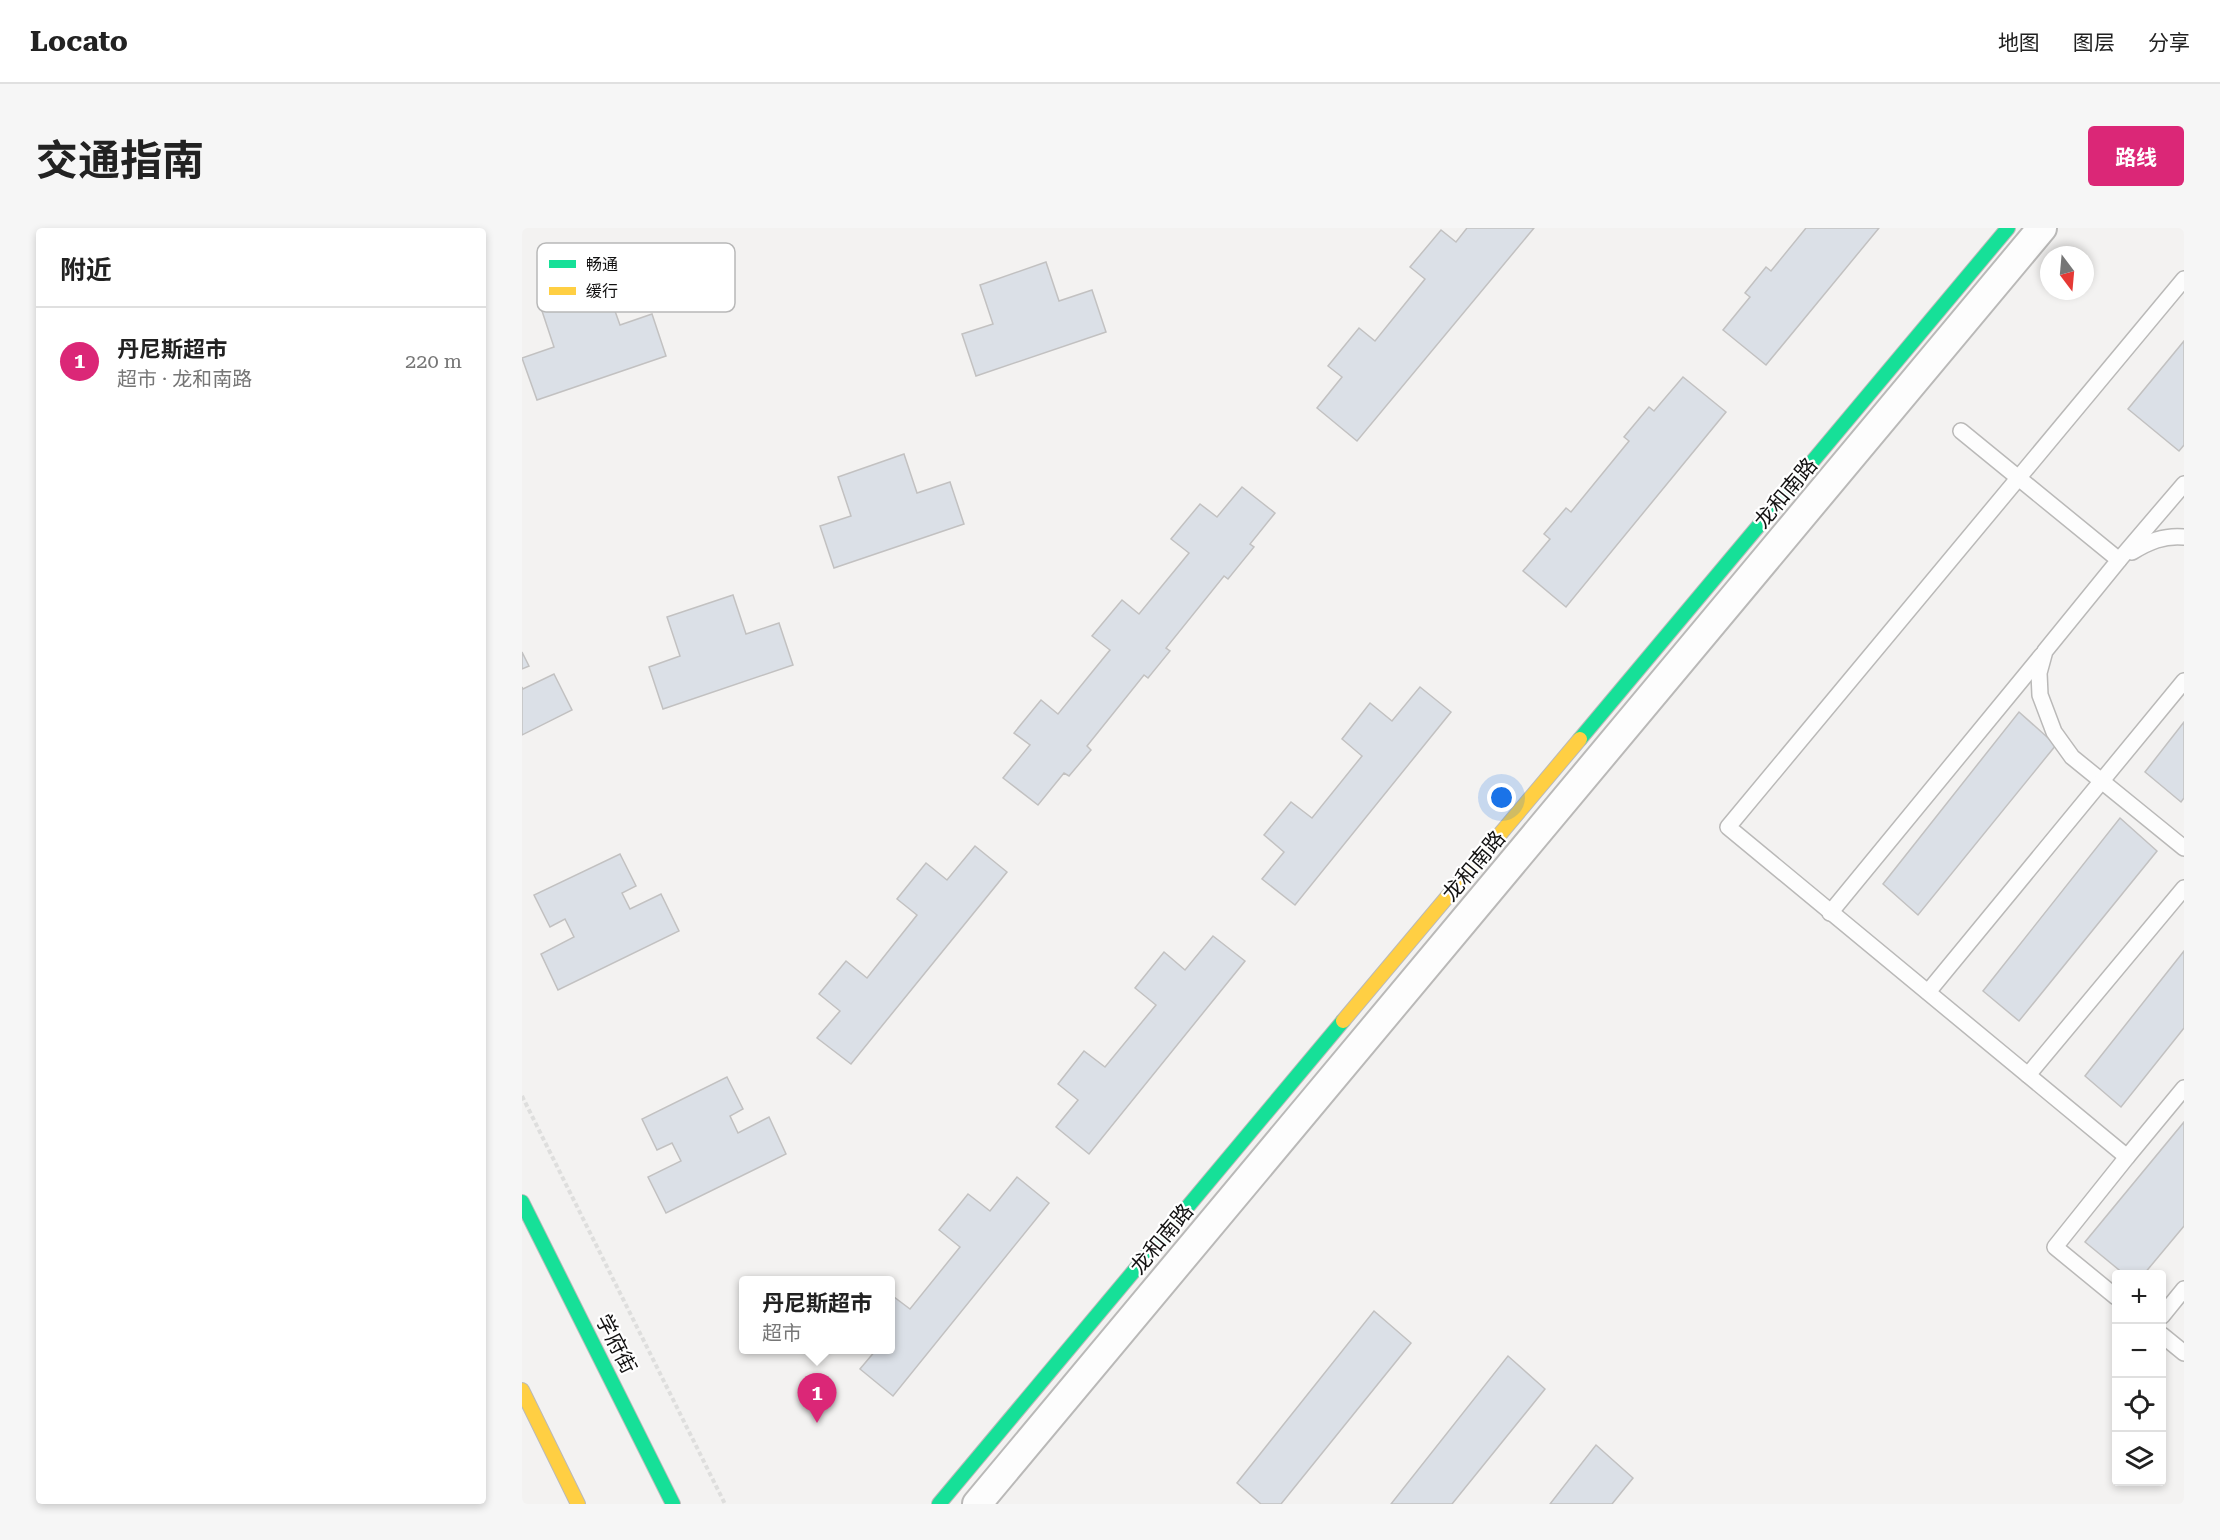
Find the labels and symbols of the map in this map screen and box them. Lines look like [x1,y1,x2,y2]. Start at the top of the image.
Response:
legend [537,243,735,312]
north arrow [2040,246,2094,300]
text: 畅通 [586,255,618,274]
text: 缓行 [586,282,618,301]
street label: 龙和南路 [1750,453,1822,533]
your location [1487,783,1516,812]
street label: 龙和南路 [1438,826,1510,906]
street label: 龙和南路 [1126,1199,1198,1279]
street label: 学府街 [591,1310,641,1378]
pin: 1 [798,1374,836,1423]

